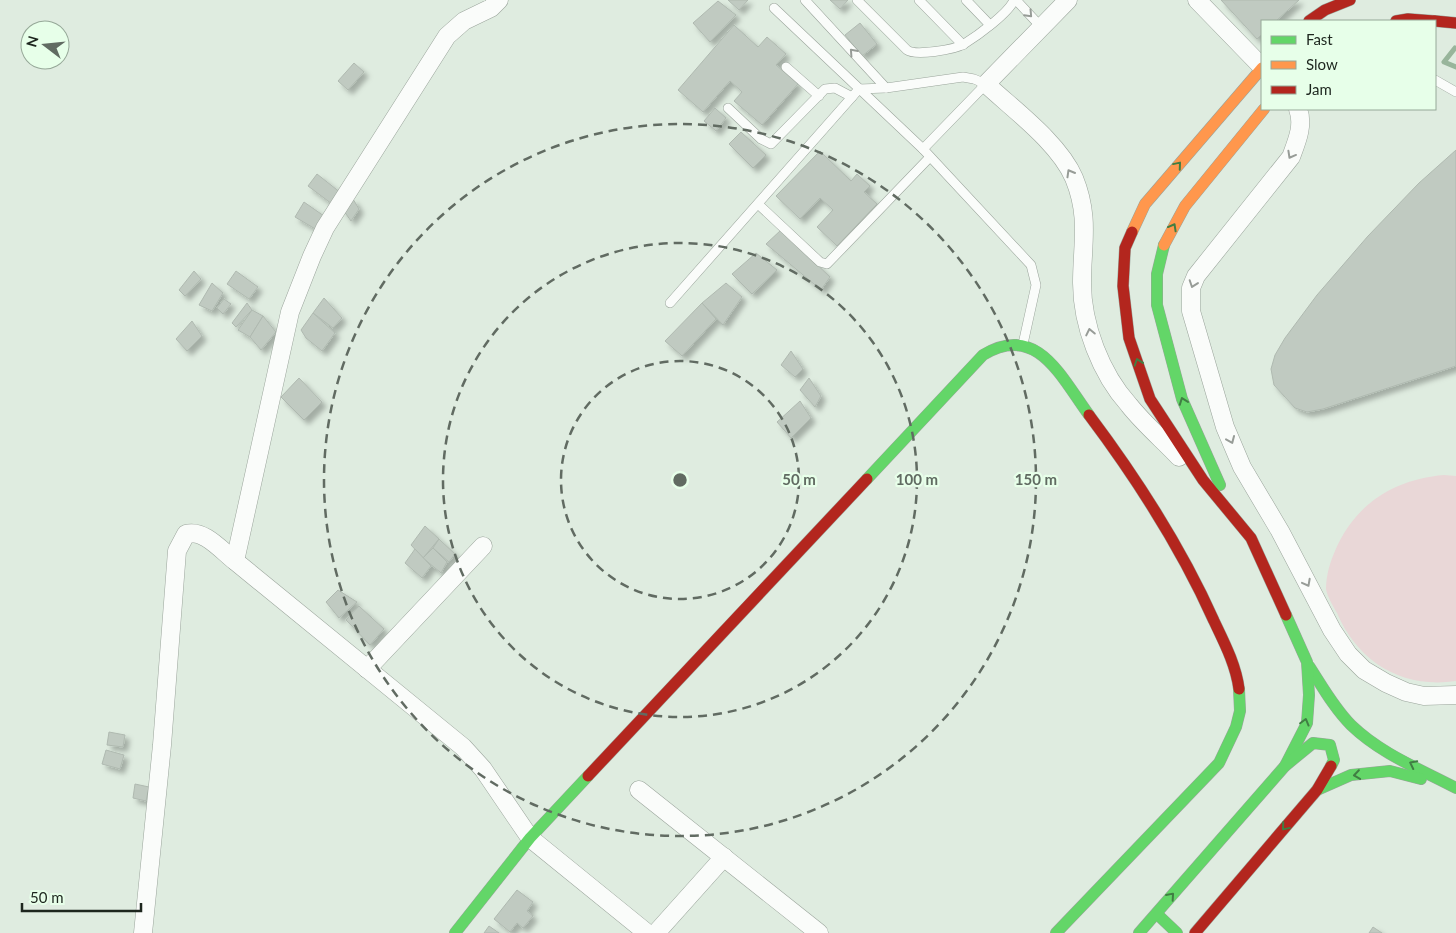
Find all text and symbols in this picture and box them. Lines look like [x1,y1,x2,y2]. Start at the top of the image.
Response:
one-way arrow [1023,8,1032,17]
north arrow [20,20,70,70]
legend [1261,20,1436,110]
text: Fast [1306,30,1333,48]
text: N [22,34,42,49]
one-way arrow [850,48,859,57]
text: Slow [1306,55,1338,73]
text: Jam [1306,80,1332,98]
one-way arrow [1287,150,1297,159]
one-way arrow [1172,161,1181,170]
one-way arrow [1067,170,1077,179]
one-way arrow [1167,224,1177,233]
one-way arrow [1189,279,1199,288]
one-way arrow [1085,328,1096,337]
one-way arrow [1133,358,1143,366]
one-way arrow [1179,397,1189,405]
one-way arrow [1225,435,1235,444]
text: 50 m [782,470,816,488]
text: 100 m [896,470,938,488]
text: 150 m [1015,470,1057,488]
centre of rings [671,471,689,489]
one-way arrow [1301,578,1311,587]
one-way arrow [1300,719,1310,727]
one-way arrow [1409,760,1418,770]
one-way arrow [1353,769,1361,779]
one-way arrow [1283,821,1291,830]
scale bar [22,880,141,912]
text: 50 m [30,888,64,906]
one-way arrow [1166,893,1175,902]

